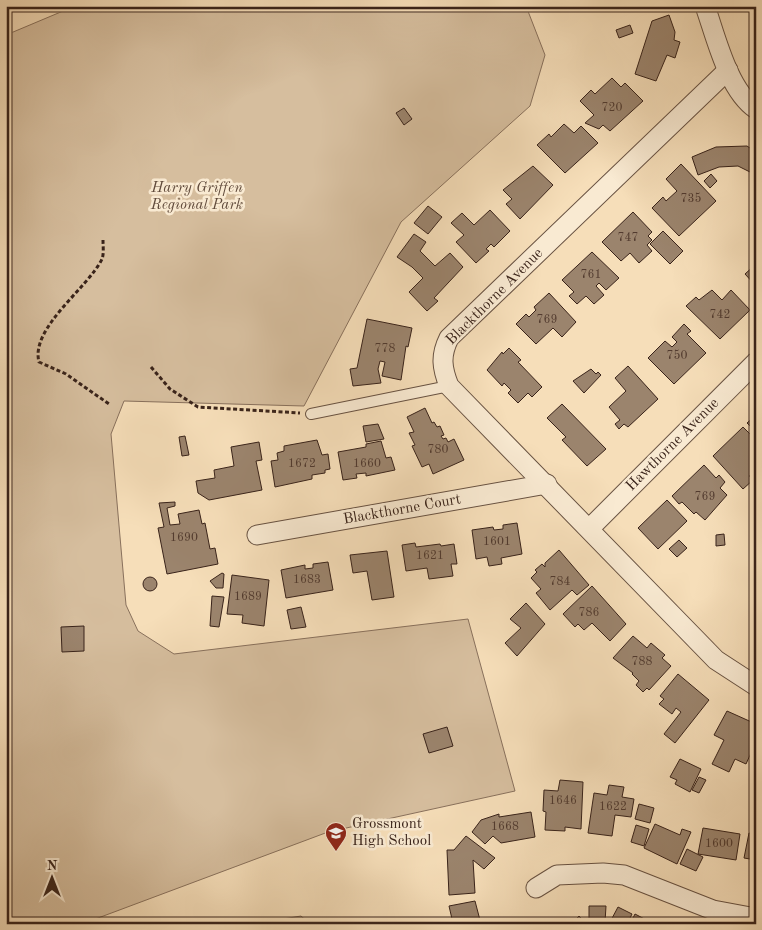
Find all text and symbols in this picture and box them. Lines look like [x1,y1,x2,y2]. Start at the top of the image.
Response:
house number: 720 [602,102,622,114]
park label: Harry Griffen Regional Park [150,181,243,213]
house number: 735 [681,192,701,205]
house number: 747 [618,232,638,244]
street label: Blackthorne Avenue [444,246,546,348]
house number: 761 [581,269,601,281]
house number: 742 [710,309,730,321]
house number: 769 [537,314,557,326]
house number: 778 [375,343,395,355]
house number: 750 [667,349,687,362]
street label: Hawthorne Avenue [624,396,722,494]
house number: 780 [428,444,448,456]
house number: 1672 [288,458,316,470]
house number: 1660 [353,458,381,470]
house number: 769 [695,491,715,503]
street label: Blackthorne Court [342,492,462,528]
house number: 1690 [170,532,198,544]
house number: 1601 [483,536,511,548]
house number: 1621 [416,550,444,562]
house number: 1683 [293,574,321,586]
house number: 784 [550,576,570,588]
house number: 1689 [234,591,262,603]
house number: 786 [579,607,599,619]
house number: 788 [632,656,652,668]
house number: 1646 [549,795,577,807]
house number: 1622 [599,801,627,813]
place label: Grossmont High School [352,817,431,849]
school or university icon: Grossmont High School [324,821,348,852]
house number: 1668 [491,821,519,833]
house number: 1600 [705,838,733,850]
north arrow [28,852,78,902]
text: N [47,859,58,873]

